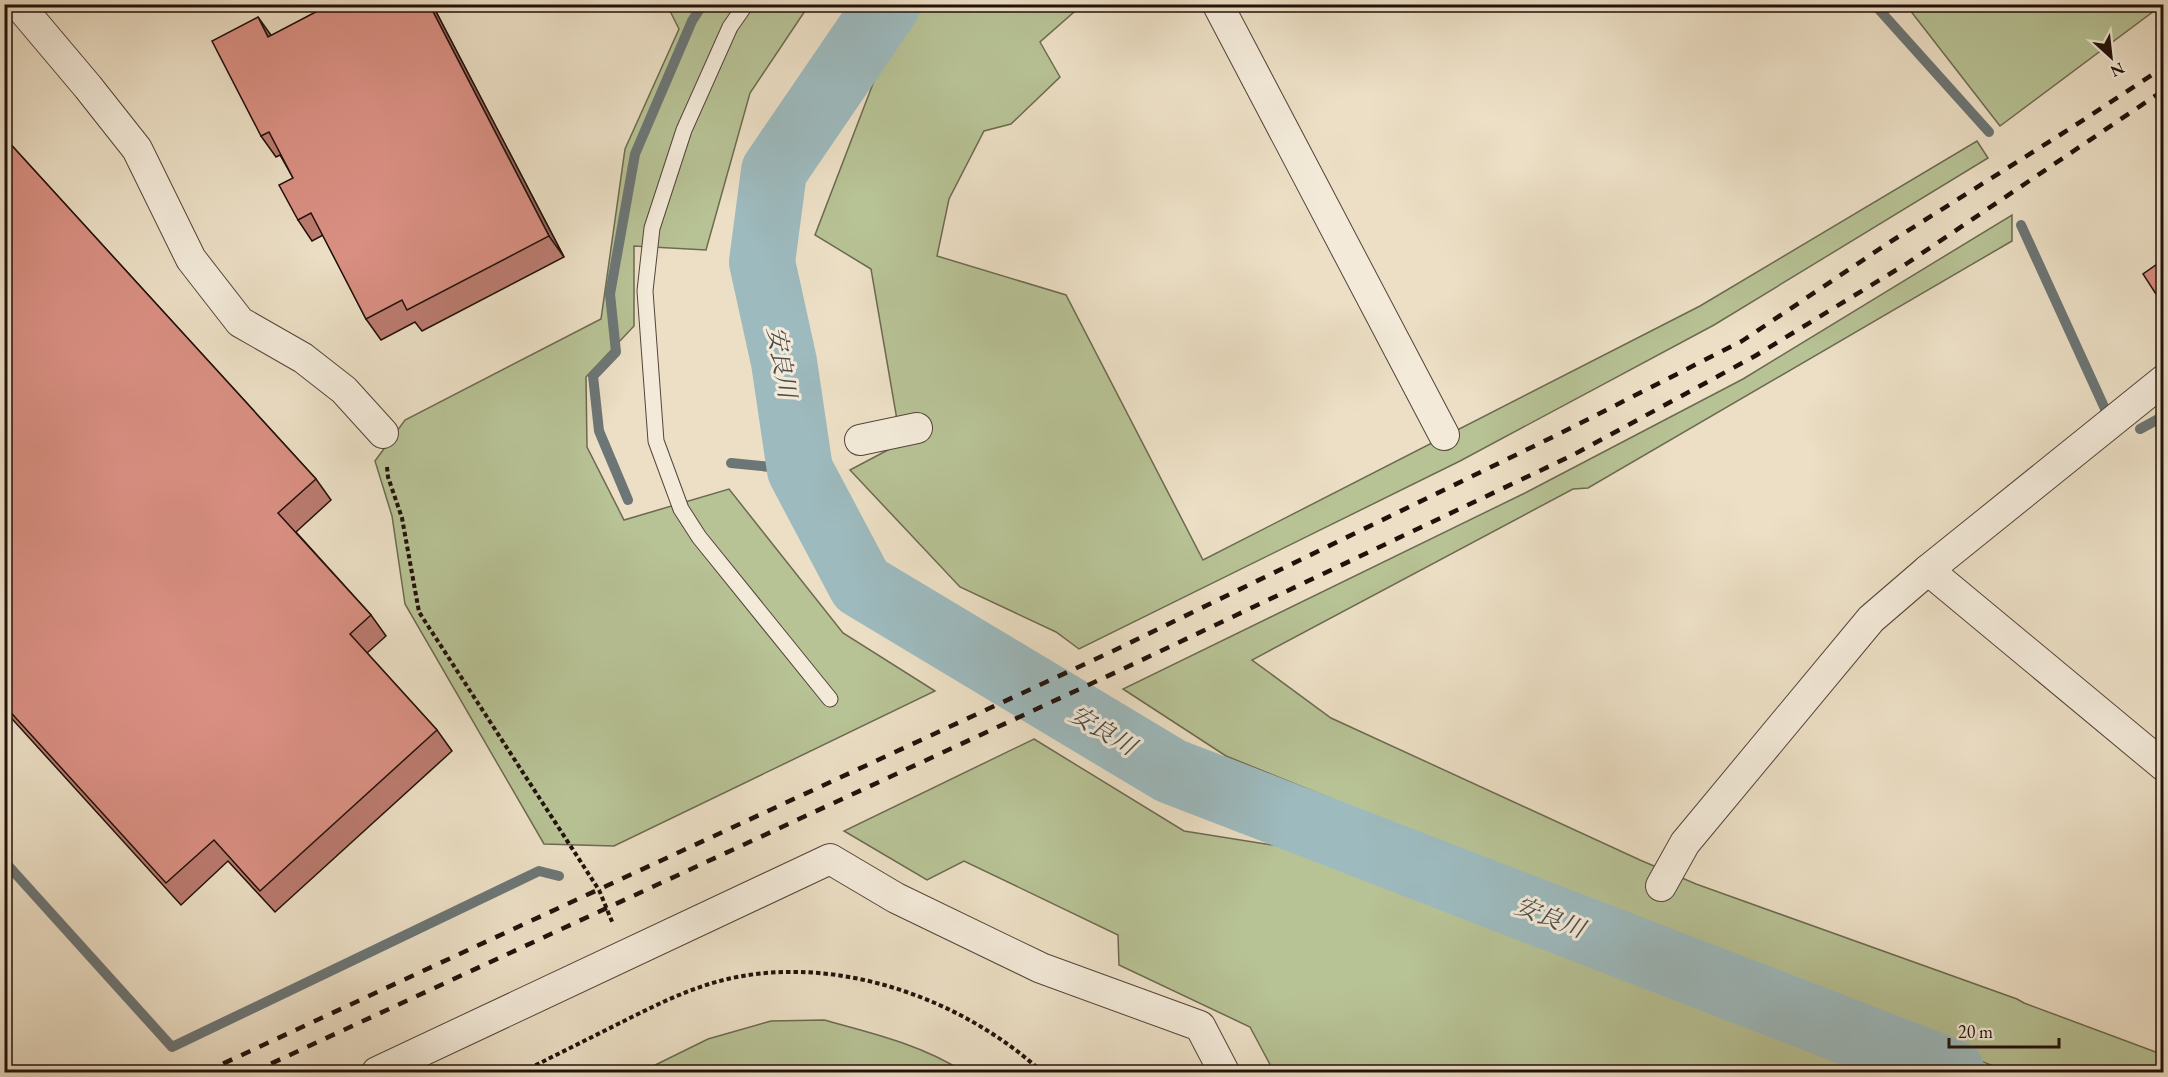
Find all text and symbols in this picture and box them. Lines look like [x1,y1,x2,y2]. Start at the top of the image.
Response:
north arrow [2081,27,2141,87]
text: N [2107,58,2128,82]
water label: 安良川 [760,324,804,403]
water label: 安良川 [1064,698,1144,763]
water label: 安良川 [1511,890,1592,945]
scale bar [1949,1011,2058,1049]
text: 20 m [1958,1020,1993,1043]

